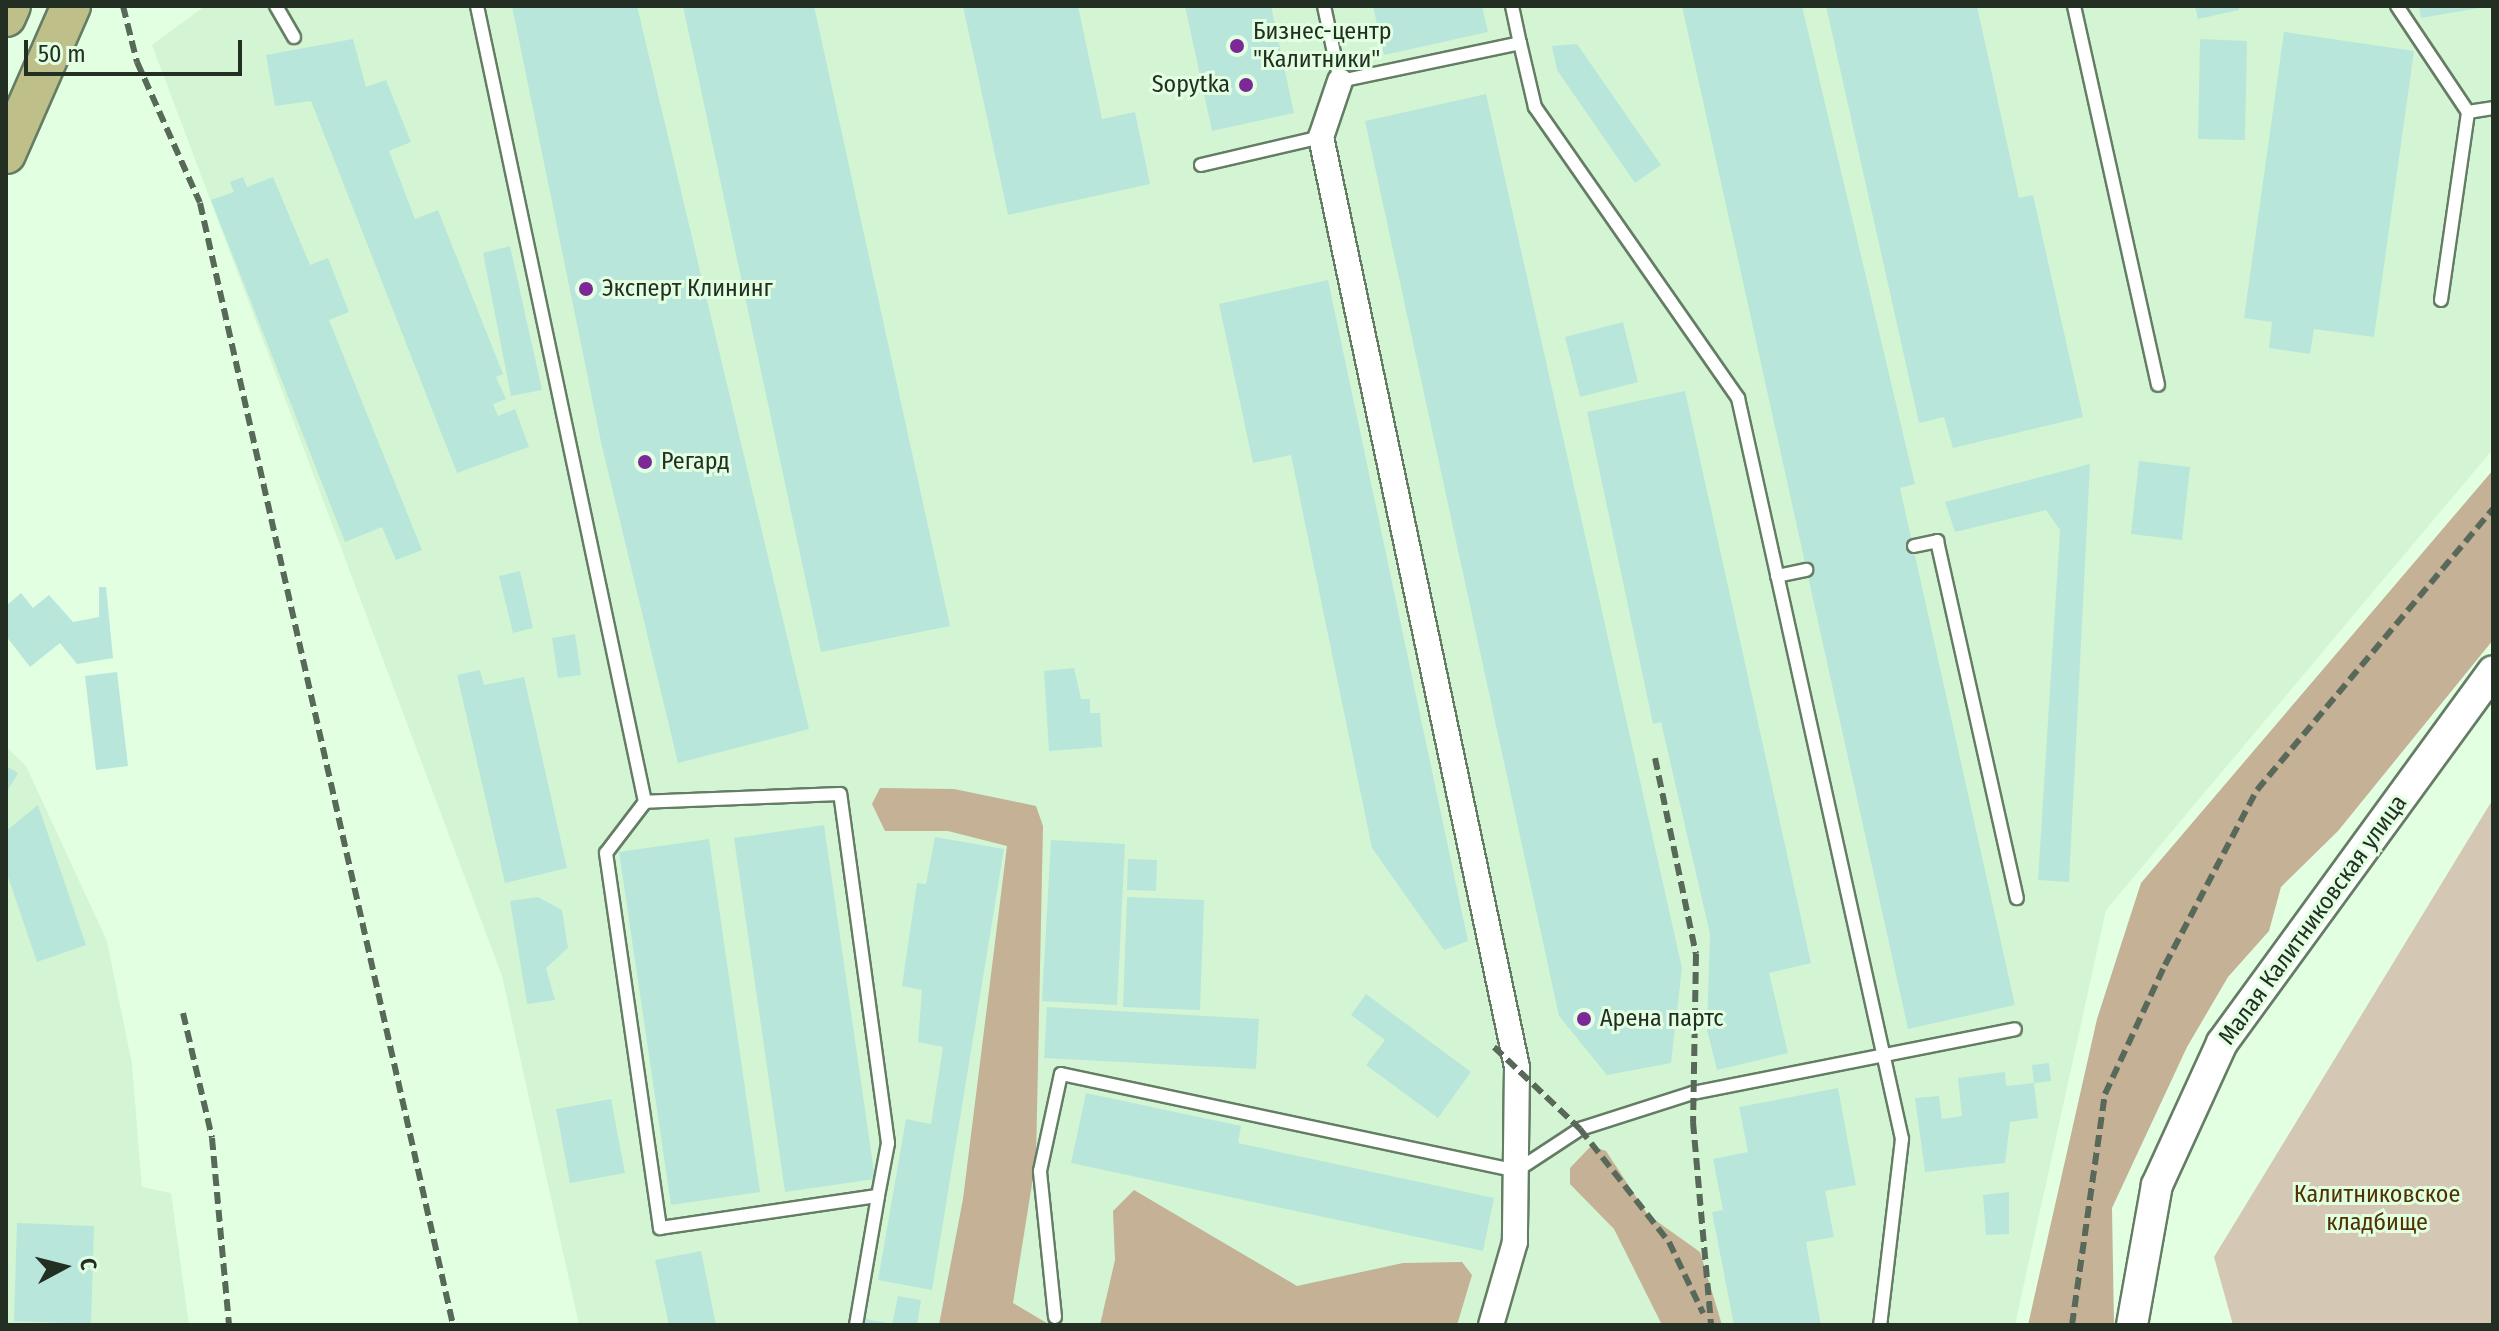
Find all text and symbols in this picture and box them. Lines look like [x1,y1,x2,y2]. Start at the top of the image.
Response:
place label: Бизнес-центр "Калитники" [1253,18,1392,74]
scale bar [28,24,246,74]
marker: Бизнес-центр "Калитники" [1228,37,1246,55]
text: 50 m [38,40,86,68]
place label: Sopytka [1152,71,1230,99]
marker: Sopytka [1237,76,1255,94]
place label: Эксперт Клининг [602,275,773,303]
marker: Эксперт Клининг [577,280,595,298]
place label: Регард [661,448,729,476]
marker: Регард [636,453,654,471]
street label: Малая Калитниковская улица [2213,789,2413,1051]
place label: Арена партс [1600,1005,1724,1033]
marker: Арена партс [1575,1010,1593,1028]
park label: Калитниковское кладбище [2294,1181,2460,1237]
north arrow [24,1227,104,1307]
text: С [74,1257,102,1271]

